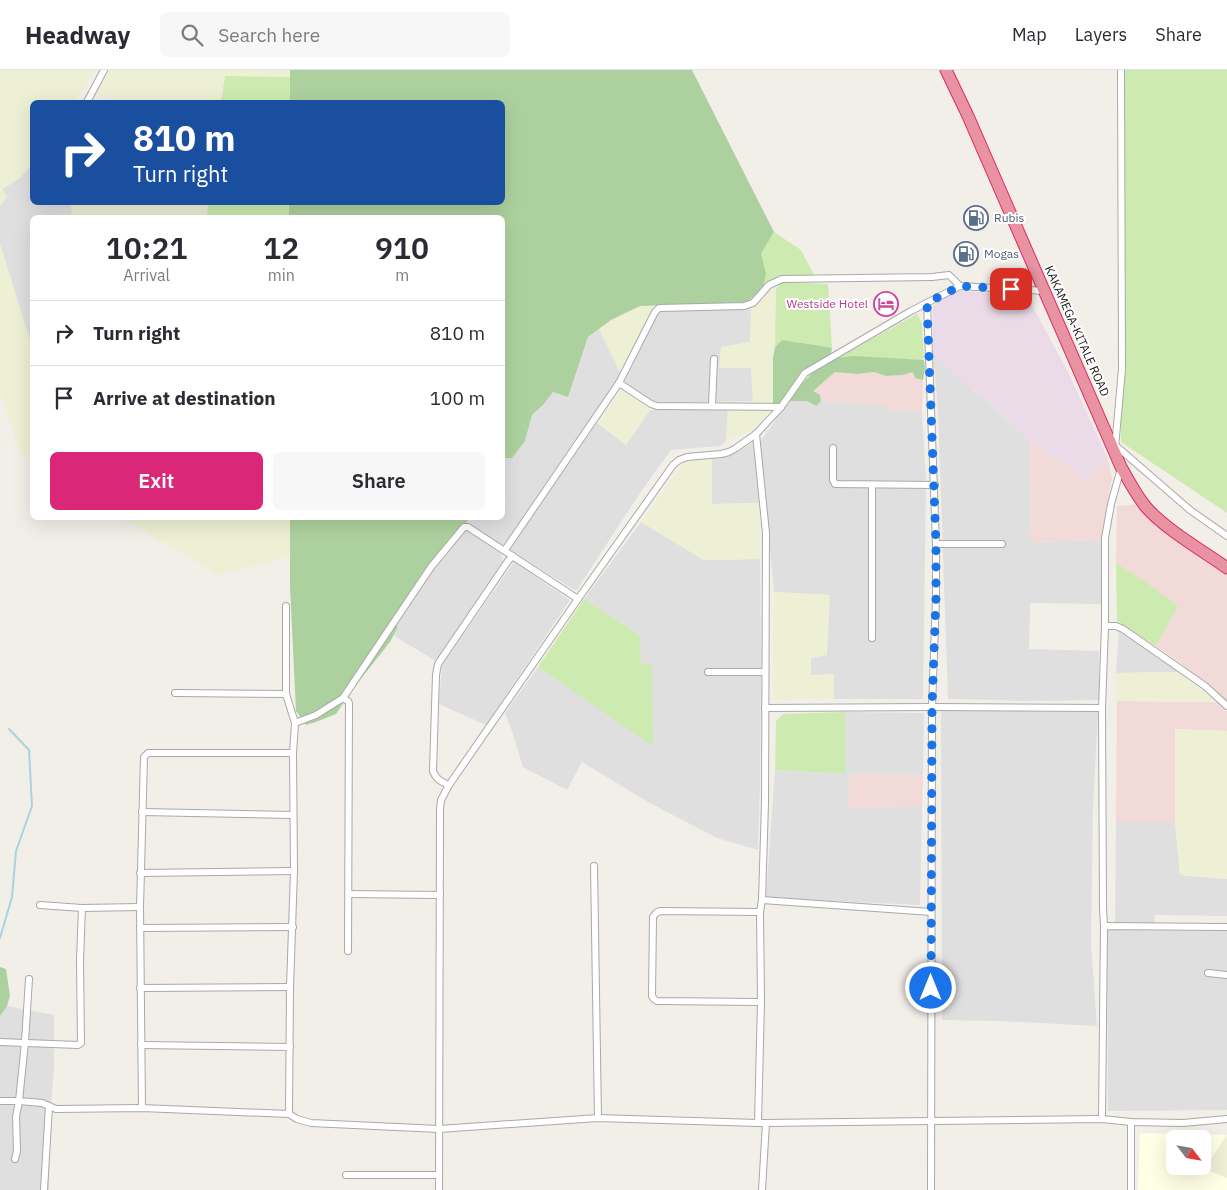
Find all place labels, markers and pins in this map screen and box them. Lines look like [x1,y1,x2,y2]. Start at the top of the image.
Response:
fuel station icon: Rubis [963,205,989,231]
place label: Rubis [994,210,1024,225]
fuel station icon: Mogas [953,241,979,267]
place label: Mogas [984,246,1019,261]
pin [990,268,1032,310]
hotel icon: Westside Hotel [873,291,899,317]
place label: Westside Hotel [786,296,868,311]

